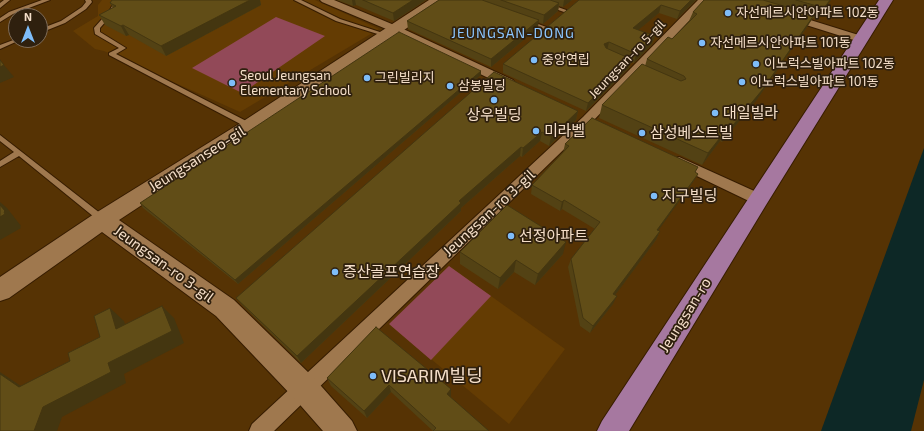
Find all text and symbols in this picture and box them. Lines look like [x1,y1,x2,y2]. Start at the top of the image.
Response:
place label: 자선메르시안아파트 102동 [736,5,879,21]
north arrow [8,8,48,48]
marker: 자선메르시안아파트 102동 [723,8,733,18]
text: N [24,10,32,23]
street label: Jeungsan-ro 5-gil [586,16,668,102]
district label: JEUNGSAN-DONG [451,25,575,41]
place label: 자선메르시안아파트 101동 [710,35,851,51]
marker: 자선메르시안아파트 101동 [697,38,707,48]
place label: 중앙연립 [542,52,590,68]
marker: 중앙연립 [529,55,539,65]
place label: 이노럭스빌아파트 102동 [764,56,895,72]
marker: 이노럭스빌아파트 102동 [751,59,761,69]
place label: Seoul Jeungsan Elementary School [240,68,351,99]
place label: 그린빌리지 [375,70,435,86]
marker: 그린빌리지 [362,73,372,83]
place label: 이노럭스빌아파트 101동 [750,74,879,90]
marker: 이노럭스빌아파트 101동 [737,77,747,87]
marker: Seoul Jeungsan Elementary School [227,78,237,88]
place label: 삼봉빌딩 [458,78,506,94]
marker: 삼봉빌딩 [445,81,455,91]
marker: 상우빌딩 [489,95,499,105]
place label: 대일빌라 [723,104,778,122]
place label: 상우빌딩 [466,106,522,124]
marker: 대일빌라 [710,108,720,118]
street label: Jeungsanseo-gil [145,122,249,196]
place label: 미라벨 [544,122,585,140]
place label: 삼성베스트빌 [650,124,733,142]
marker: 미라벨 [531,126,541,136]
marker: 삼성베스트빌 [637,128,647,138]
street label: Jeungsan-ro 3-gil [439,166,539,260]
place label: 지구빌딩 [662,187,717,205]
marker: 지구빌딩 [649,191,659,201]
street label: Jeungsan-ro 3-gil [110,222,218,306]
place label: 선정아파트 [519,227,588,245]
marker: 선정아파트 [506,231,516,241]
place label: 증산골프연습장 [343,263,440,281]
marker: 증산골프연습장 [330,267,340,277]
street label: Jeungsan-ro [655,274,715,356]
place label: VISARIM빌딩 [381,365,483,387]
marker: VISARIM빌딩 [368,371,378,381]

